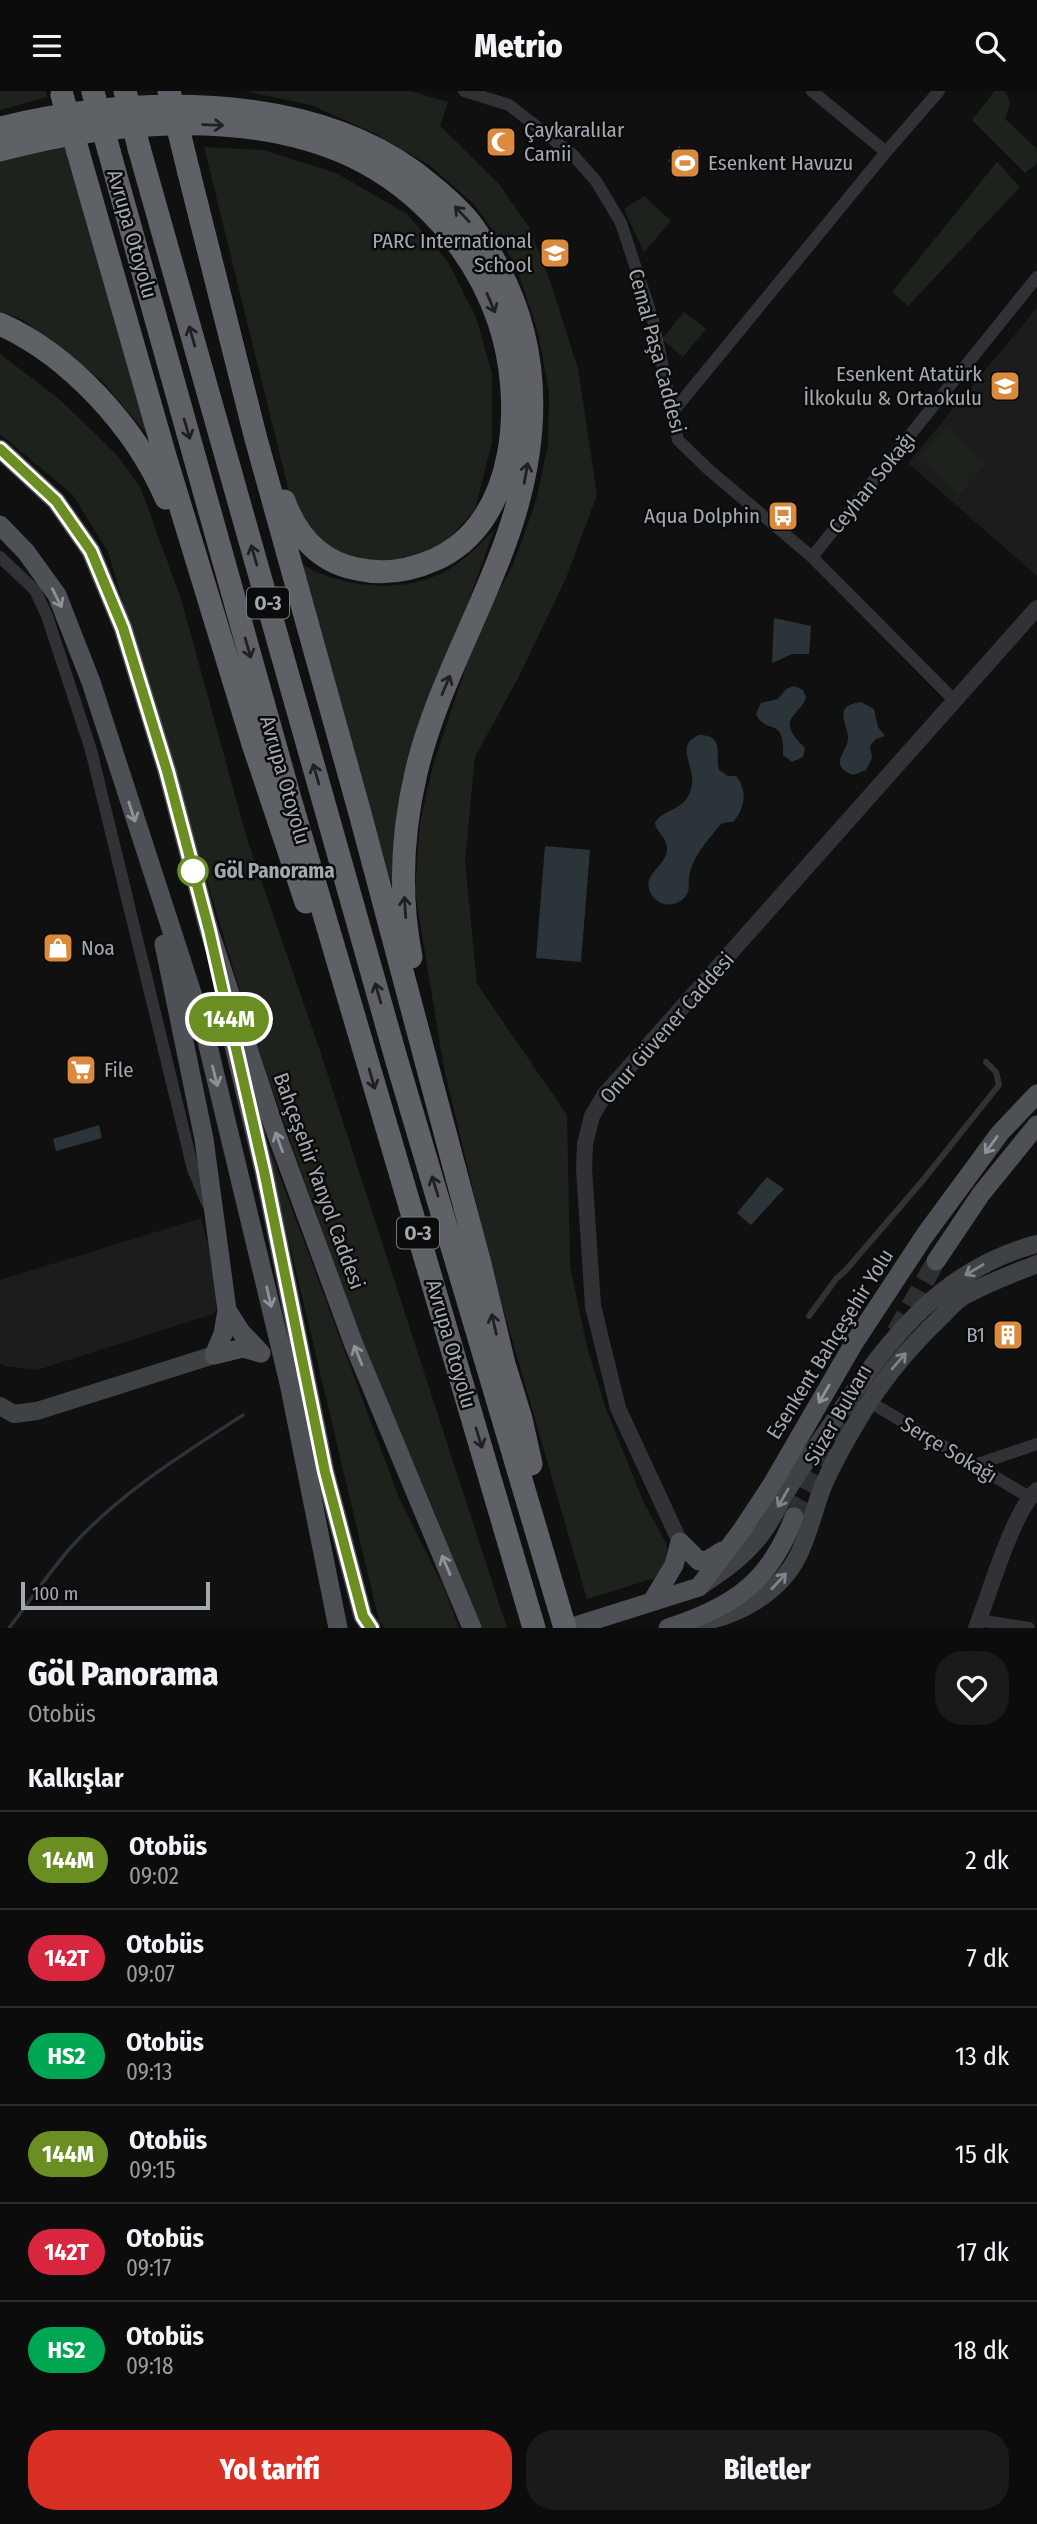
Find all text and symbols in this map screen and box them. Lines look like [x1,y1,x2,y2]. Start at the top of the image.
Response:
icon: menu [28,27,66,65]
text: Metrio [474,27,563,65]
icon: search [971,27,1009,65]
place label: Çaykaralılar Camii [524,117,625,167]
one-way arrow [201,119,224,132]
mosque icon: Çaykaralılar Camii [484,125,518,159]
sports icon: Esenkent Havuzu [668,146,702,180]
place label: Esenkent Havuzu [708,150,853,176]
street label: Avrupa Otoyolu [101,167,163,301]
one-way arrow [453,206,470,223]
place label: PARC International School [372,228,532,278]
school or university icon: PARC International School [538,236,572,270]
street label: Cemal Paşa Caddesi [623,266,691,436]
one-way arrow [485,291,498,313]
one-way arrow [185,325,198,347]
place label: Esenkent Atatürk İlkokulu & Ortaokulu [804,361,982,411]
school or university icon: Esenkent Atatürk İlkokulu & Ortaokulu [988,369,1022,403]
one-way arrow [181,418,194,440]
street label: Ceyhan Sokağı [823,427,921,539]
one-way arrow [519,462,533,485]
bus stop icon: Aqua Dolphin [766,499,800,533]
place label: Aqua Dolphin [644,503,760,529]
one-way arrow [247,544,260,567]
one-way arrow [50,587,64,608]
road number: O-3 [247,587,289,618]
one-way arrow [242,636,255,659]
one-way arrow [440,675,453,697]
street label: Avrupa Otoyolu [254,713,316,847]
one-way arrow [309,763,322,786]
one-way arrow [127,801,140,823]
marker: Göl Panorama [178,856,208,886]
place label: Göl Panorama [214,858,335,884]
one-way arrow [398,896,411,919]
shop icon: Noa [41,931,75,965]
place label: Noa [81,935,115,961]
street label: Onur Güvener Caddesi [594,947,740,1109]
one-way arrow [371,982,384,1004]
line badge: 144M [180,996,278,1042]
text: 144M [203,1005,255,1033]
supermarket icon: File [64,1053,98,1087]
place label: File [104,1057,134,1083]
one-way arrow [209,1064,222,1087]
one-way arrow [366,1067,379,1089]
street label: Bahçeşehir Yanyol Caddesi [268,1069,370,1293]
one-way arrow [272,1131,284,1153]
one-way arrow [984,1135,999,1154]
one-way arrow [428,1176,441,1198]
road number: O-3 [397,1217,439,1249]
street label: Esenkent Bahçeşehir Yolu [761,1244,899,1444]
one-way arrow [965,1263,985,1277]
street label: Avrupa Otoyolu [420,1277,482,1411]
one-way arrow [263,1285,276,1308]
one-way arrow [487,1313,500,1336]
building icon: B1 [991,1318,1025,1352]
place label: B1 [966,1322,985,1348]
one-way arrow [351,1345,364,1366]
one-way arrow [891,1352,907,1370]
street label: Süzer Bulvarı [799,1360,877,1470]
one-way arrow [817,1384,831,1404]
street label: Serçe Sokağı [896,1411,1002,1489]
one-way arrow [473,1426,486,1448]
one-way arrow [776,1487,790,1507]
one-way arrow [439,1555,452,1576]
one-way arrow [771,1572,787,1590]
scale bar [21,1579,210,1611]
text: 100 m [32,1582,78,1605]
button: heart [935,1651,1009,1725]
text: Göl Panorama [28,1654,218,1694]
text: Otobüs [28,1700,96,1728]
text: Kalkışlar [28,1763,123,1794]
text: Otobüs [129,1831,207,1862]
text: 2 dk [965,1845,1009,1876]
text: 144M [42,1846,94,1874]
text: 09:02 [129,1862,179,1890]
text: Otobüs [126,1929,204,1960]
text: 7 dk [966,1943,1009,1974]
text: 142T [44,1944,89,1972]
text: 09:07 [126,1960,175,1988]
text: Otobüs [126,2027,204,2058]
text: 13 dk [955,2041,1009,2072]
text: HS2 [48,2042,85,2070]
text: 09:13 [126,2058,172,2086]
text: Otobüs [129,2125,207,2156]
text: 15 dk [955,2139,1009,2170]
text: 144M [42,2140,94,2168]
text: 09:15 [129,2156,176,2184]
text: Otobüs [126,2223,204,2254]
text: 17 dk [956,2237,1009,2268]
text: 142T [44,2238,89,2266]
text: 09:17 [126,2254,171,2282]
text: Otobüs [126,2321,204,2352]
text: 18 dk [954,2335,1009,2366]
text: HS2 [48,2336,85,2364]
text: 09:18 [126,2352,173,2380]
button: Yol tarifi [28,2430,512,2510]
button: Biletler [526,2430,1009,2510]

